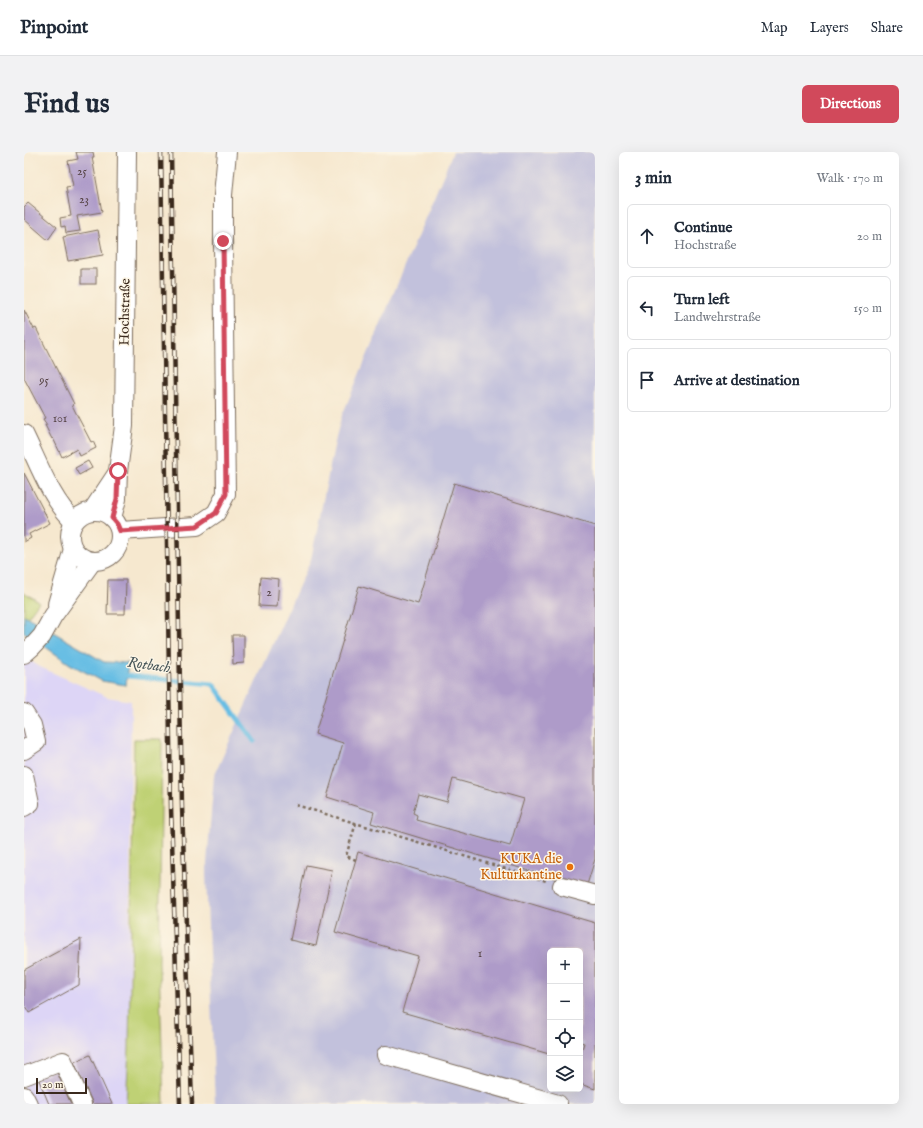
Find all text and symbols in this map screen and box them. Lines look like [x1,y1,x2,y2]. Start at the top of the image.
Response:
text: Pinpoint [20,16,88,40]
text: Map [761,19,788,37]
text: Layers [810,19,849,37]
text: Share [871,19,903,37]
button: Directions [802,85,899,123]
text: Find us [24,87,110,122]
house number: 25 [77,164,88,179]
text: 3 min [635,168,672,189]
text: Walk · 170 m [817,170,883,187]
house number: 23 [79,192,89,207]
text: Continue [674,218,732,237]
icon: ahead [636,225,658,247]
text: 20 m [857,228,882,245]
route end [214,232,232,250]
text: Hochstraße [674,237,737,254]
street label: Hochstraße [115,278,135,346]
text: Turn left [674,290,730,309]
icon: left [636,297,658,319]
text: 150 m [853,300,882,317]
text: Landwehrstraße [674,309,761,326]
icon: arrive [636,369,658,391]
text: Arrive at destination [674,371,800,390]
house number: 95 [38,373,49,388]
house number: 101 [53,411,67,426]
route start [109,462,127,480]
house number: 2 [266,585,272,600]
water label: Rotbach [126,653,172,678]
place label: KUKA die Kulturkantine [480,850,563,884]
marker: KUKA die Kulturkantine [565,862,575,872]
house number: 1 [478,946,482,961]
map controls [547,948,583,1092]
button: + [547,948,583,984]
button: − [547,984,583,1020]
button: locate [547,1020,583,1056]
button: layers [547,1056,583,1092]
scale bar [36,1076,87,1095]
text: 20 m [42,1078,63,1092]

